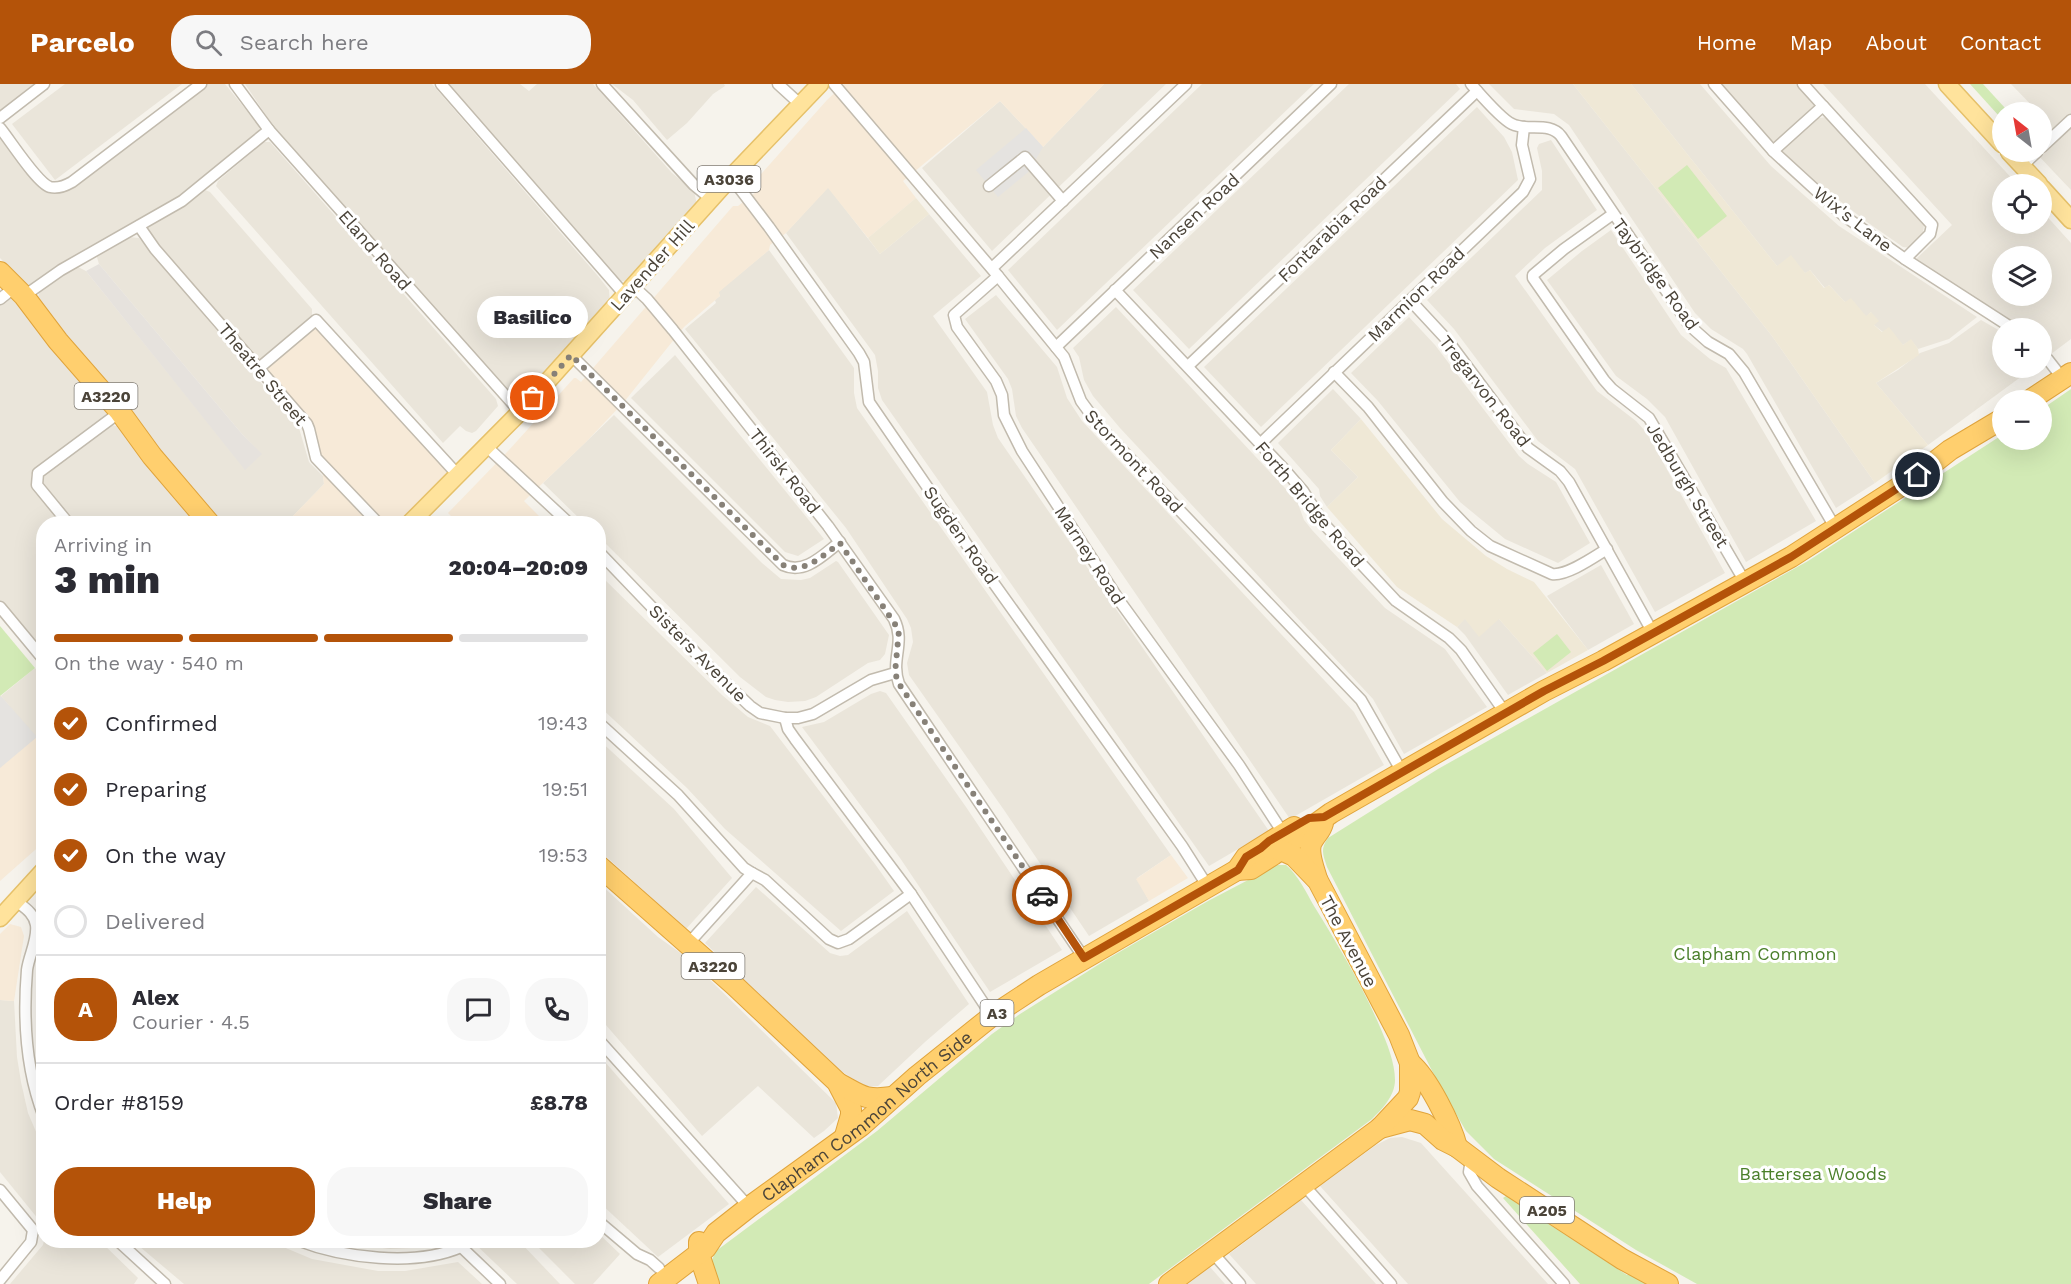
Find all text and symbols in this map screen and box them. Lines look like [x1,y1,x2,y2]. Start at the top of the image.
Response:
search box [171,15,591,69]
text: Parcelo [30,26,135,59]
icon: search [192,26,225,59]
text: Search here [240,30,369,55]
text: Home [1697,30,1757,55]
text: Map [1790,30,1833,55]
text: About [1866,30,1927,55]
text: Contact [1960,30,2041,55]
north arrow [1992,102,2052,162]
map controls [1992,102,2052,450]
road number: A3036 [698,166,760,192]
street label: Nansen Road [1145,169,1243,263]
street label: Fontarabia Road [1273,172,1391,286]
button: locate [1992,174,2052,234]
street label: Wix's Lane [1810,182,1896,256]
street label: Eland Road [334,205,416,295]
street label: Taybridge Road [1608,214,1704,334]
street label: Lavender Hill [606,215,699,315]
street label: Marmion Road [1363,242,1469,346]
button: layers [1992,246,2052,306]
callout: Basilico [478,296,588,338]
text: Basilico [493,305,572,329]
button: + [1992,318,2052,378]
street label: Theatre Street [214,319,312,430]
street label: Tregarvon Road [1435,331,1535,451]
pin [507,372,558,423]
icon: bag [516,381,549,414]
road number: A3220 [74,383,138,409]
button: − [1992,390,2052,450]
street label: Stormont Road [1081,405,1187,517]
street label: Jedburgh Street [1642,419,1734,552]
street label: Thirsk Road [745,424,825,518]
street label: Forth Bridge Road [1251,437,1369,571]
pin [1892,449,1943,500]
icon: home [1901,458,1934,491]
street label: Sugden Road [919,482,1003,588]
street label: Marney Road [1050,502,1130,608]
text: Arriving in [54,533,152,557]
text: 20:04–20:09 [448,555,588,580]
text: 3 min [54,557,160,602]
street label: Sisters Avenue [645,600,751,706]
text: On the way · 540 m [54,651,244,675]
icon: check [54,707,87,740]
text: Confirmed [105,711,218,736]
text: 19:43 [538,711,588,735]
icon: check [54,773,87,806]
text: Preparing [105,777,206,802]
text: 19:51 [543,777,588,801]
icon: check [54,839,87,872]
text: On the way [105,843,226,868]
text: 19:53 [539,843,588,867]
courier [1012,865,1072,925]
icon: car [1026,879,1059,912]
street label: The Avenue [1316,891,1382,991]
text: Delivered [105,909,205,934]
park label: Clapham Common [1673,943,1837,964]
road number: A3220 [682,953,744,979]
button: chat [447,978,510,1041]
button: phone [525,978,588,1041]
text: Alex [132,985,179,1010]
text: A [78,997,93,1022]
road number: A3 [980,1000,1014,1026]
text: Courier · 4.5 [132,1010,250,1034]
street label: Clapham Common North Side [757,1026,976,1205]
text: Order #8159 [54,1090,184,1115]
text: £8.78 [530,1090,588,1115]
park label: Battersea Woods [1739,1163,1887,1184]
button: Help [54,1167,315,1236]
button: Share [327,1167,588,1236]
road number: A205 [1520,1197,1574,1223]

